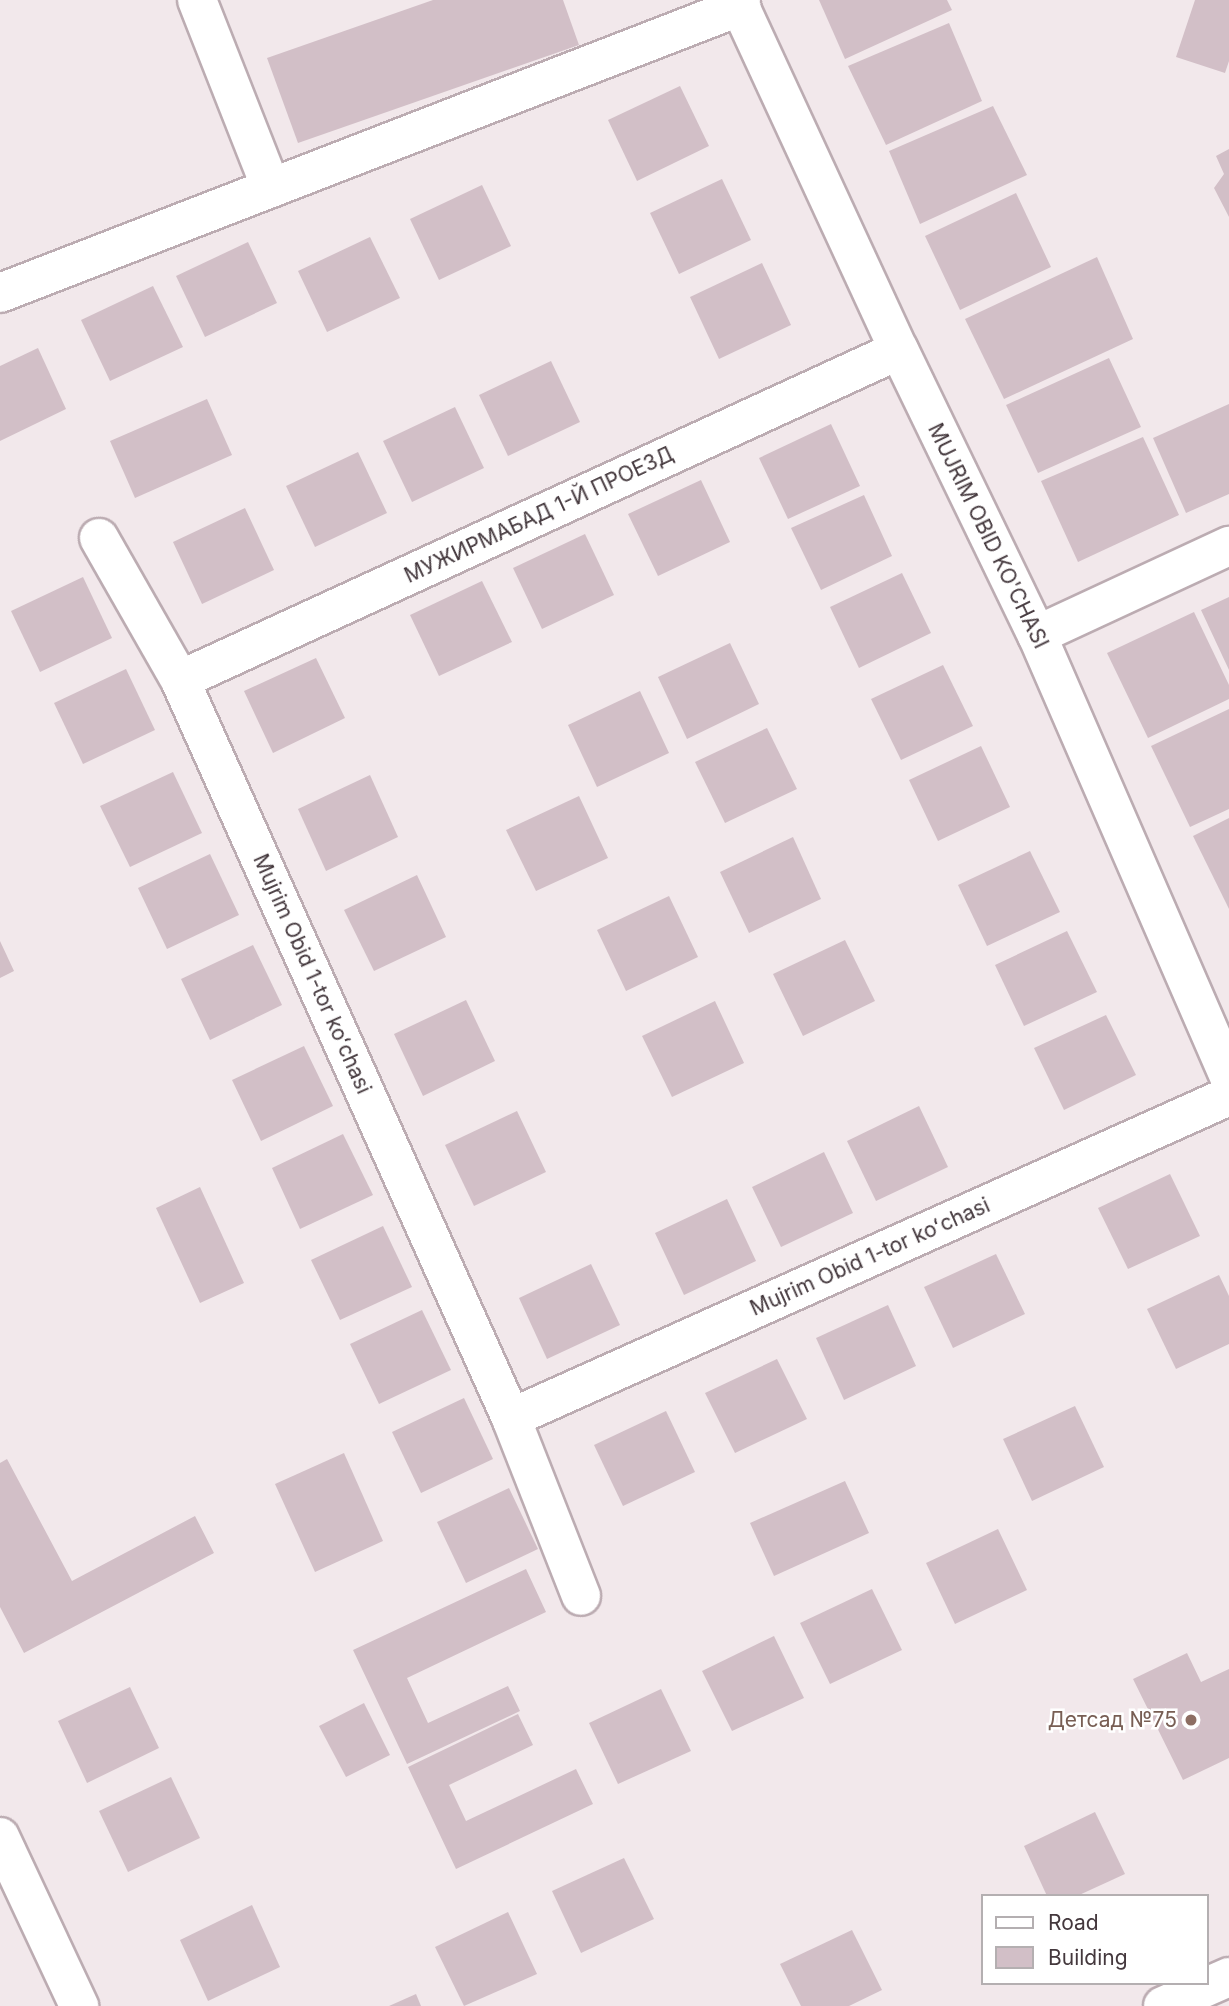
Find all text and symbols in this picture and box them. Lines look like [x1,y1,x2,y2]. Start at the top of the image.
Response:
street label: MUJRIM OBID KO'CHASI [922,419,1054,653]
street label: МУЖИРМАБАД 1-Й ПРОЕЗД [400,441,678,589]
street label: Mujrim Obid 1-tor koʻchasi [248,850,376,1098]
street label: Mujrim Obid 1-tor koʻchasi [746,1193,994,1321]
place label: Детсад №75 [1048,1707,1177,1733]
marker: Детсад №75 [1183,1712,1199,1728]
legend [981,1894,1208,1985]
text: Road [1048,1910,1099,1935]
text: Building [1048,1945,1128,1970]

